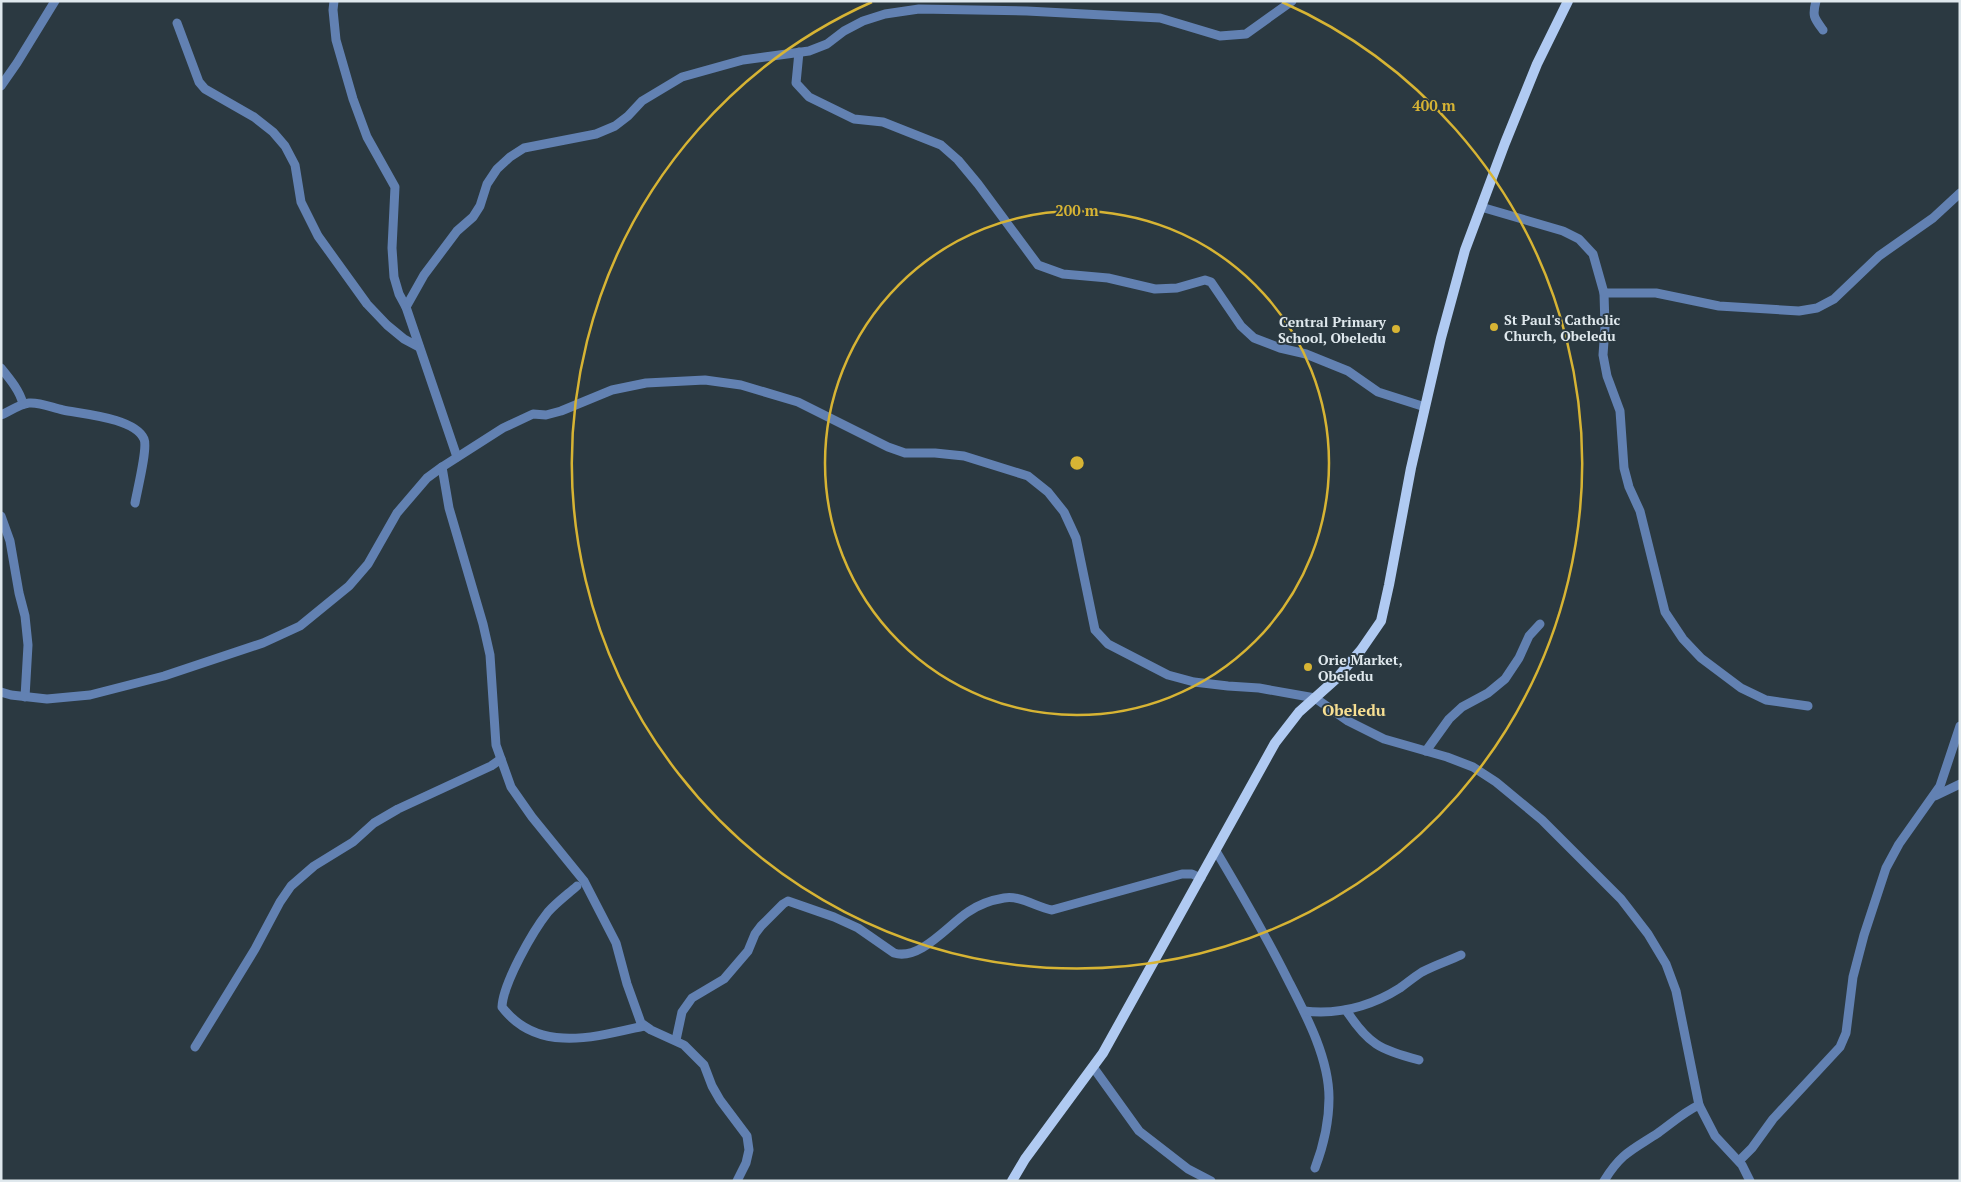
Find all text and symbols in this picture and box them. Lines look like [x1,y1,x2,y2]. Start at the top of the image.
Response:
text: 400 m [1412,95,1456,115]
text: 200 m [1055,200,1099,220]
place label: St Paul's Catholic Church, Obeledu [1504,310,1621,345]
place label: Central Primary School, Obeledu [1278,312,1387,347]
marker: St Paul's Catholic Church, Obeledu [1488,321,1500,333]
marker: Central Primary School, Obeledu [1390,323,1402,335]
centre of rings [1068,454,1086,472]
place label: Orie Market, Obeledu [1318,650,1403,685]
marker: Orie Market, Obeledu [1302,661,1314,673]
district label: Obeledu [1322,699,1386,721]

